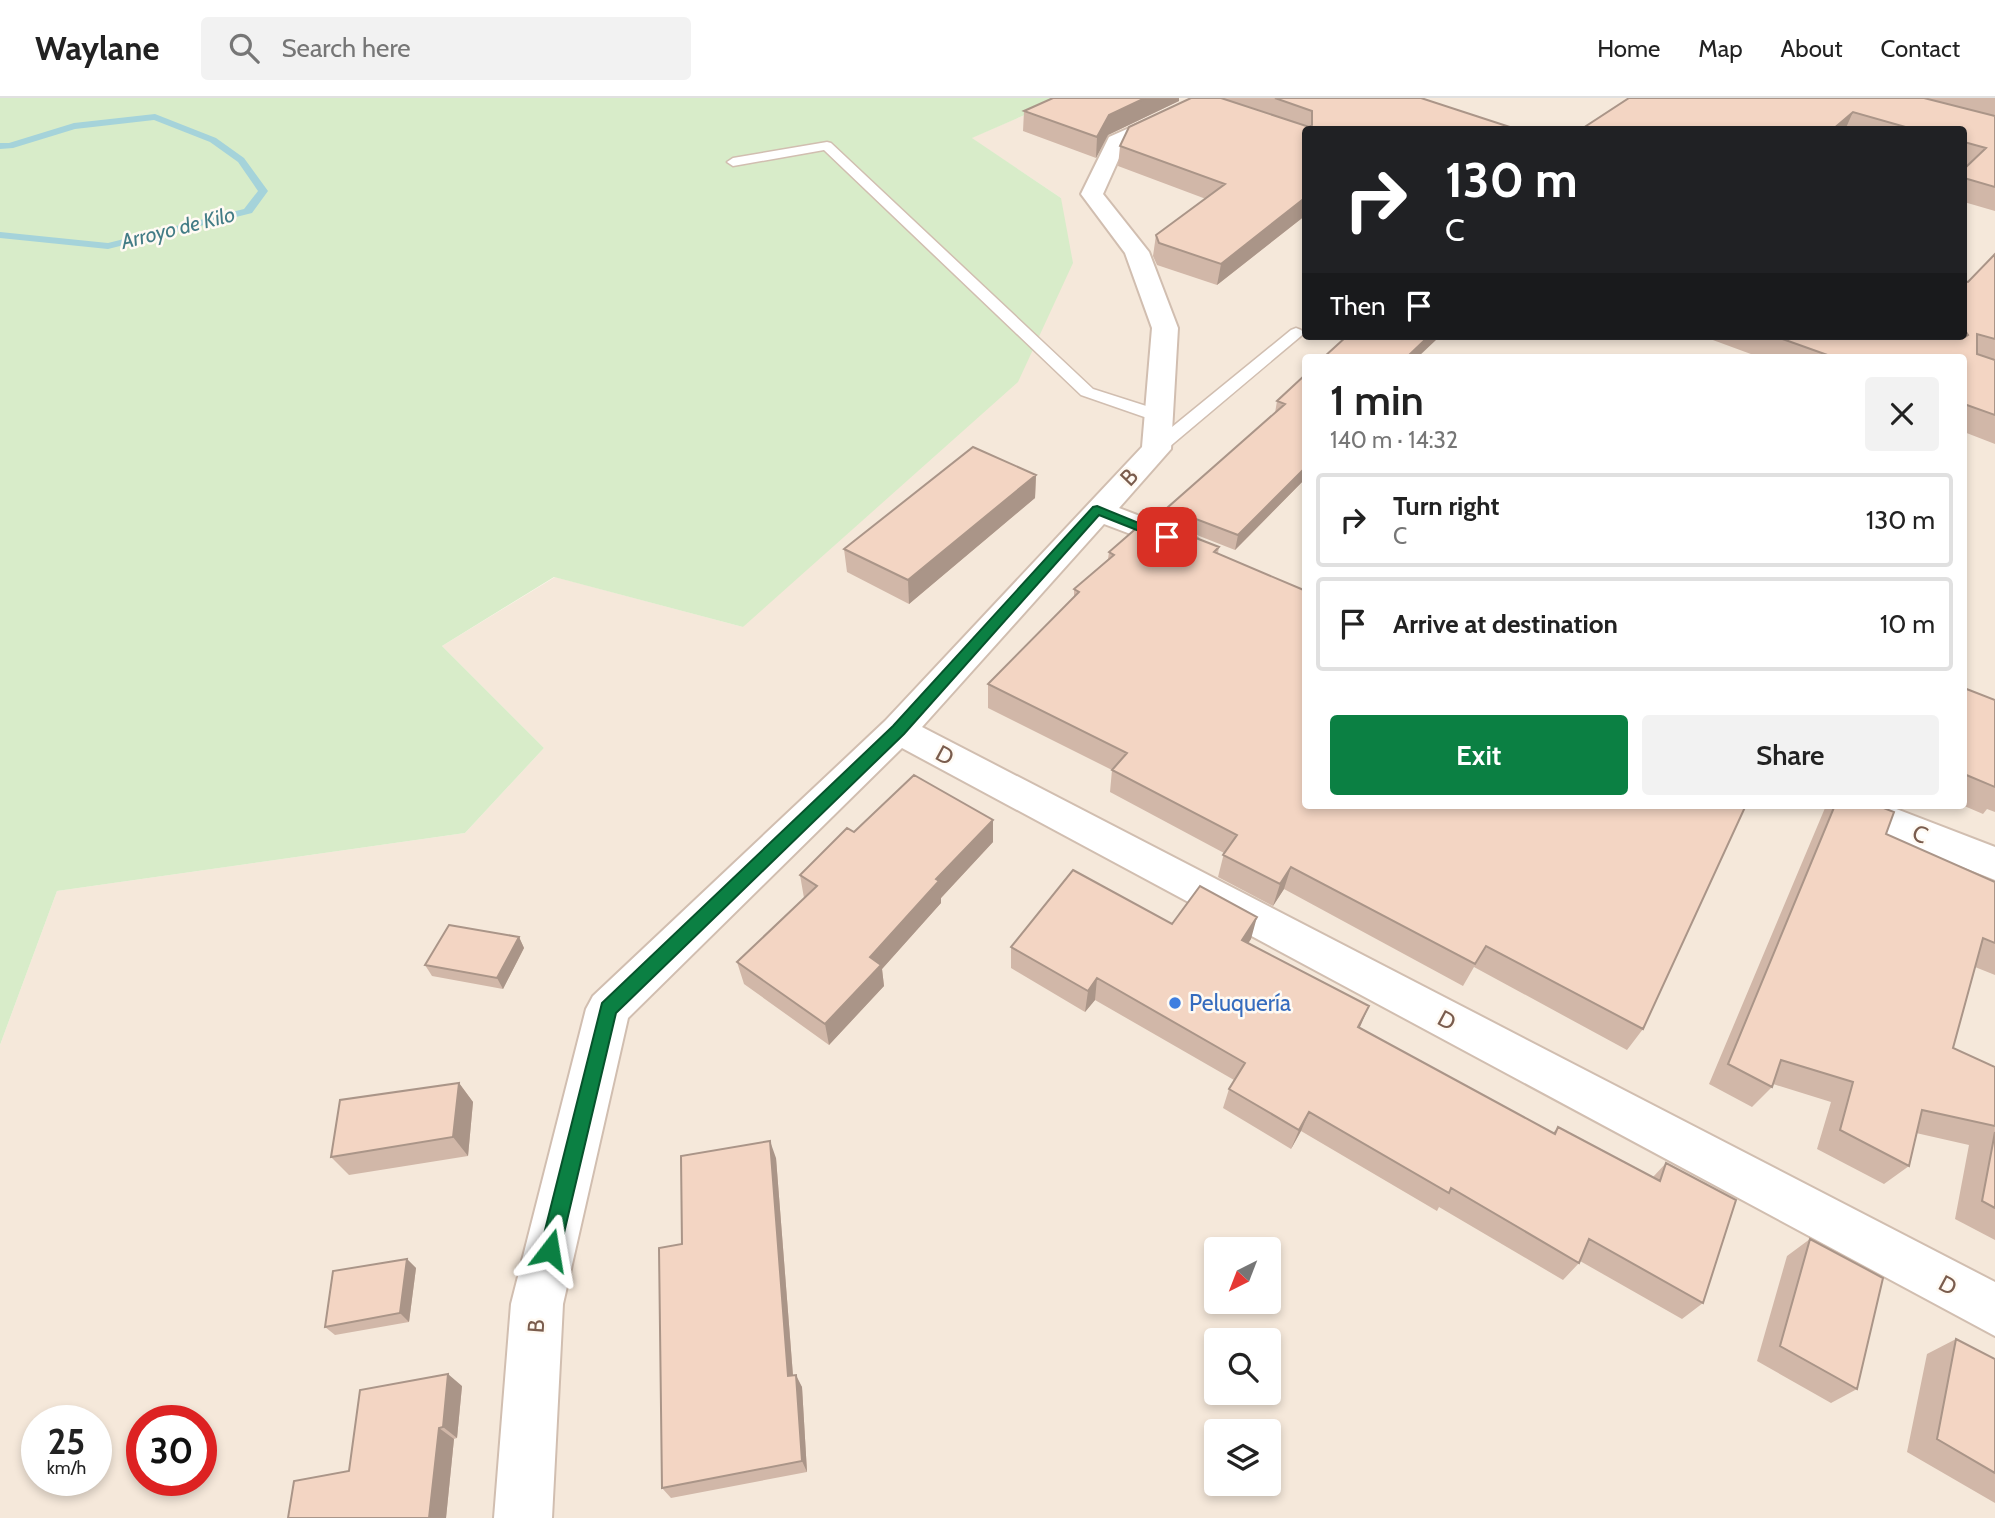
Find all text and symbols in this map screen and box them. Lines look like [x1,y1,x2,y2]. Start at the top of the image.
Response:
search box [201,17,691,80]
text: Waylane [35,28,159,68]
icon: search [225,29,263,67]
text: Search here [281,32,411,64]
text: Home [1597,34,1660,63]
text: Map [1698,34,1743,63]
text: About [1781,34,1843,63]
text: Contact [1881,34,1960,63]
text: 130 m [1445,150,1578,209]
icon: right [1330,154,1421,245]
water label: Arroyo de Kilo [117,201,237,254]
text: C [1445,210,1465,249]
icon: arrive [1400,287,1438,325]
text: Then [1330,290,1386,322]
text: 1 min [1330,374,1424,426]
button: close [1865,377,1939,451]
text: 140 m · 14:32 [1330,426,1458,454]
street label: B [1114,462,1144,492]
text: Turn right [1393,490,1499,522]
icon: right [1334,501,1372,539]
text: 130 m [1866,504,1935,536]
pin [1137,507,1197,567]
icon: arrive [1148,518,1186,556]
text: C [1393,522,1407,550]
icon: arrive [1334,605,1372,643]
text: Arrive at destination [1393,608,1618,640]
text: 10 m [1880,608,1935,640]
button: Exit [1330,715,1628,795]
button: Share [1642,715,1939,795]
street label: D [931,739,959,771]
street label: C [1908,818,1932,850]
place label: Peluquería [1189,989,1291,1017]
marker: Peluquería [1167,995,1183,1011]
street label: D [1433,1004,1461,1036]
position arrow [513,1213,587,1287]
north arrow [1204,1237,1281,1314]
map controls [1204,1237,1281,1496]
street label: D [1934,1269,1962,1301]
street label: B [522,1318,550,1334]
button: search [1204,1328,1281,1405]
speed limit sign: 30 [126,1405,217,1496]
button: layers [1204,1419,1281,1496]
text: 25 [48,1420,85,1463]
text: km/h [47,1457,86,1479]

